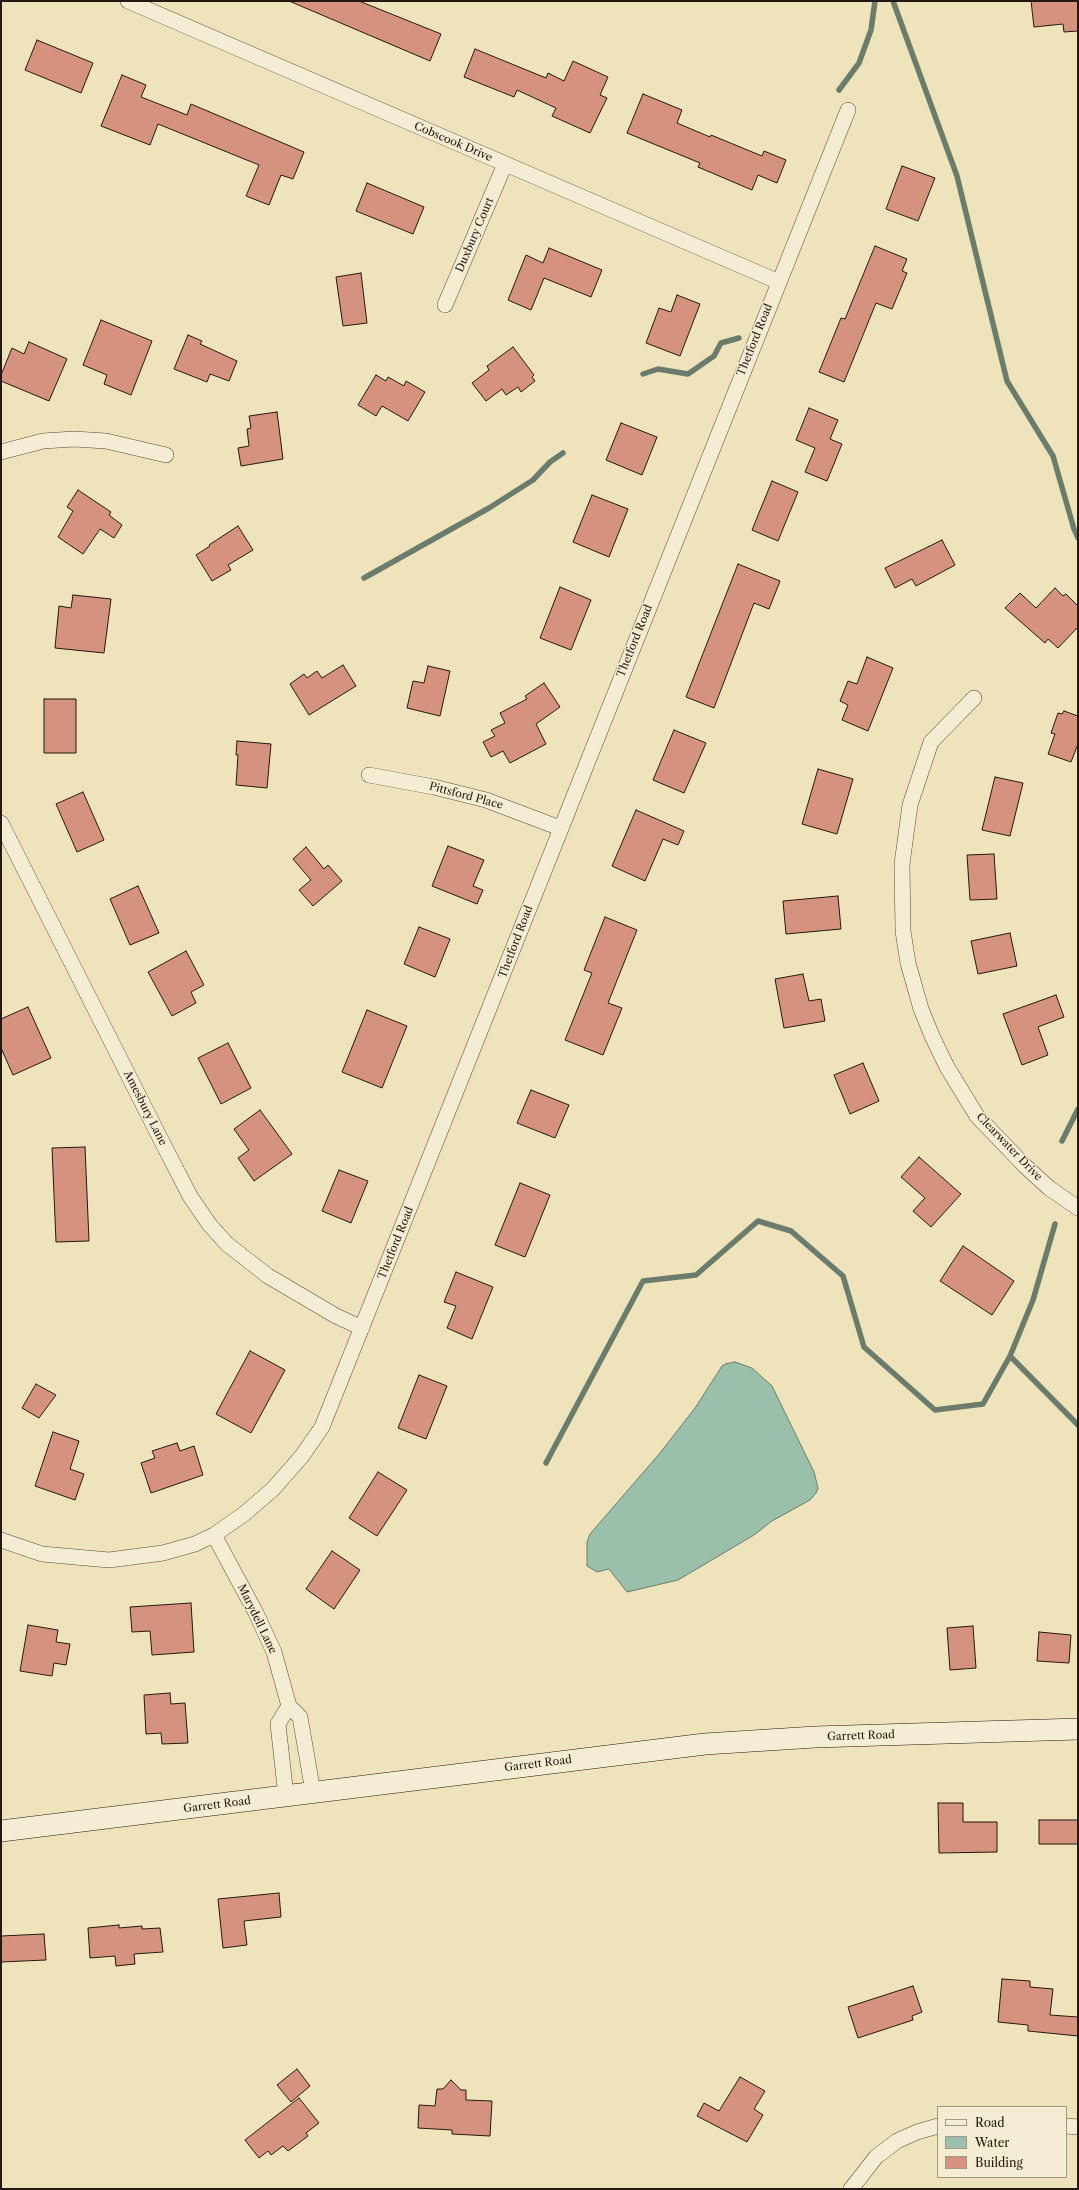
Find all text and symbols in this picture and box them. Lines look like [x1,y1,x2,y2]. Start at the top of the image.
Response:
street label: Cobscook Drive [412,120,494,164]
street label: Duxbury Court [453,196,497,274]
street label: Thetford Road [734,302,776,378]
street label: Thetford Road [614,603,656,679]
street label: Pittsford Place [428,780,504,812]
street label: Thetford Road [496,904,536,980]
street label: Amesbury Lane [120,1068,170,1148]
street label: Clearwater Drive [973,1110,1045,1184]
street label: Thetford Road [375,1205,417,1281]
street label: Marydell Lane [234,1582,280,1656]
street label: Garrett Road [827,1728,895,1744]
street label: Garrett Road [504,1753,572,1775]
street label: Garrett Road [183,1794,251,1816]
legend [937,2106,1067,2178]
text: Road [975,2115,1005,2130]
text: Water [975,2135,1009,2150]
text: Building [975,2155,1023,2170]

